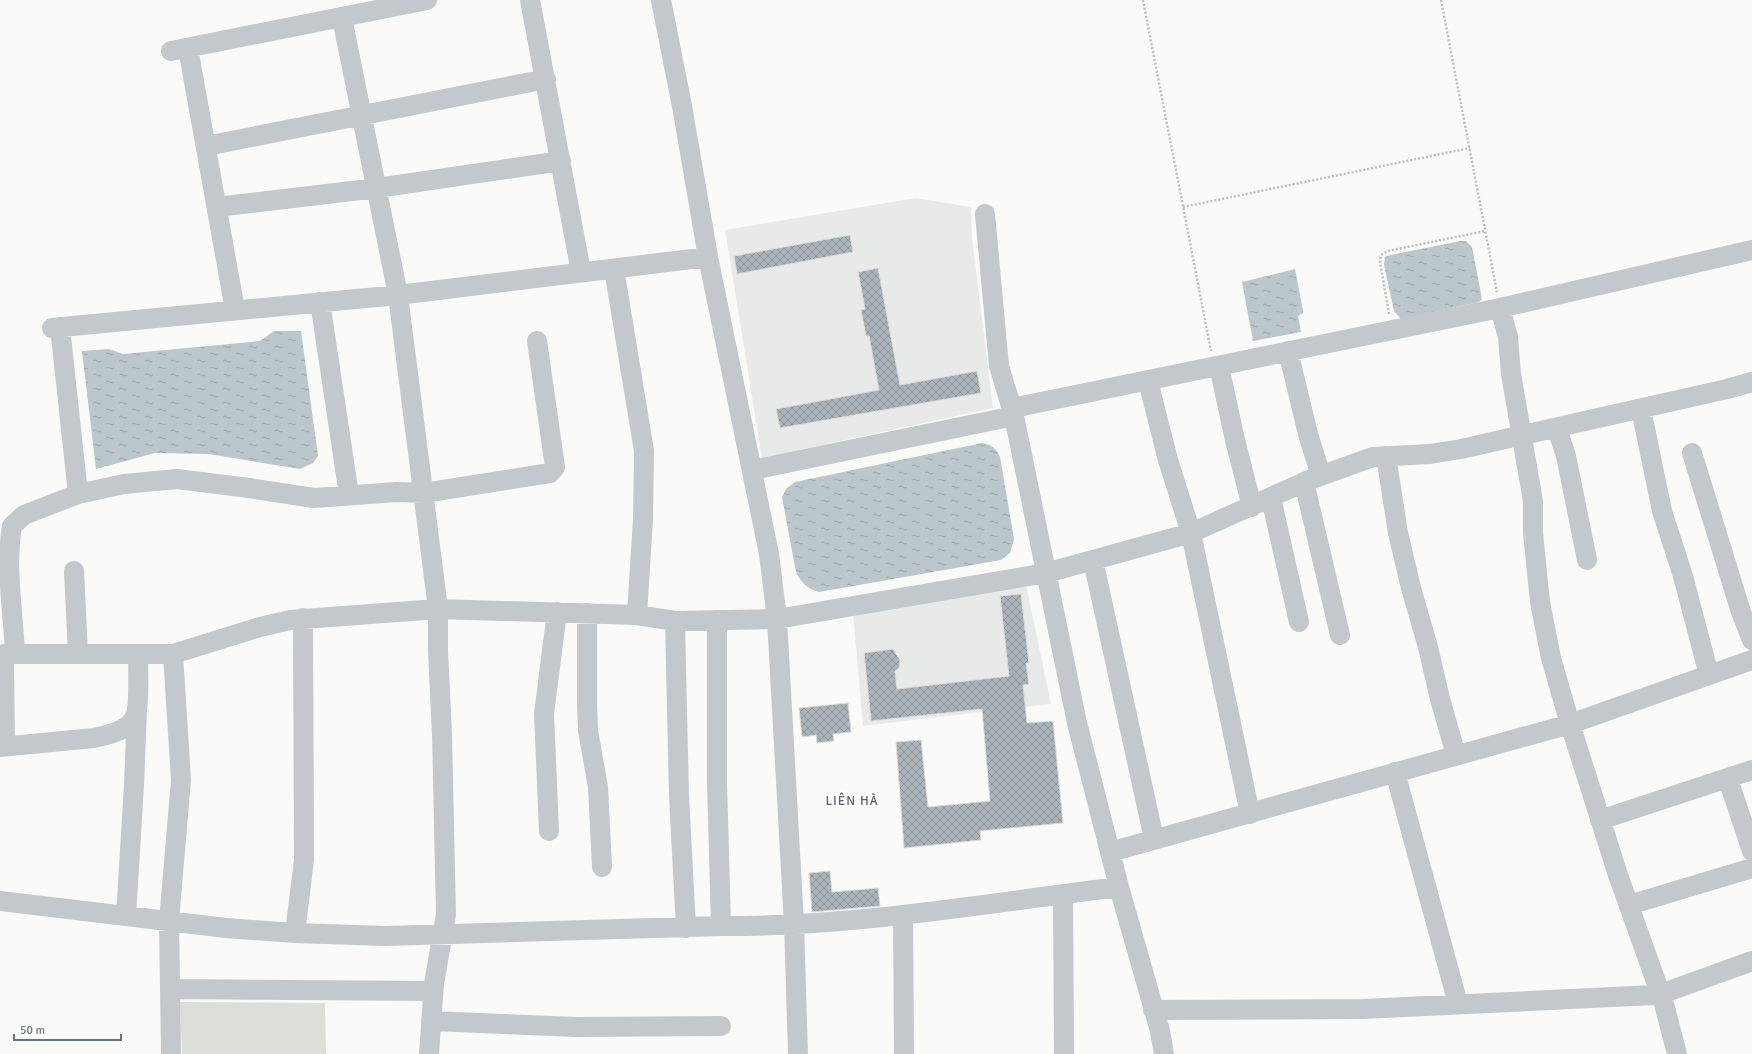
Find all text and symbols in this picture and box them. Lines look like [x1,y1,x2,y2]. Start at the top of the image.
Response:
district label: LIÊN HÀ [825,792,879,809]
scale bar [14,1016,121,1042]
text: 50 m [20,1023,45,1038]

